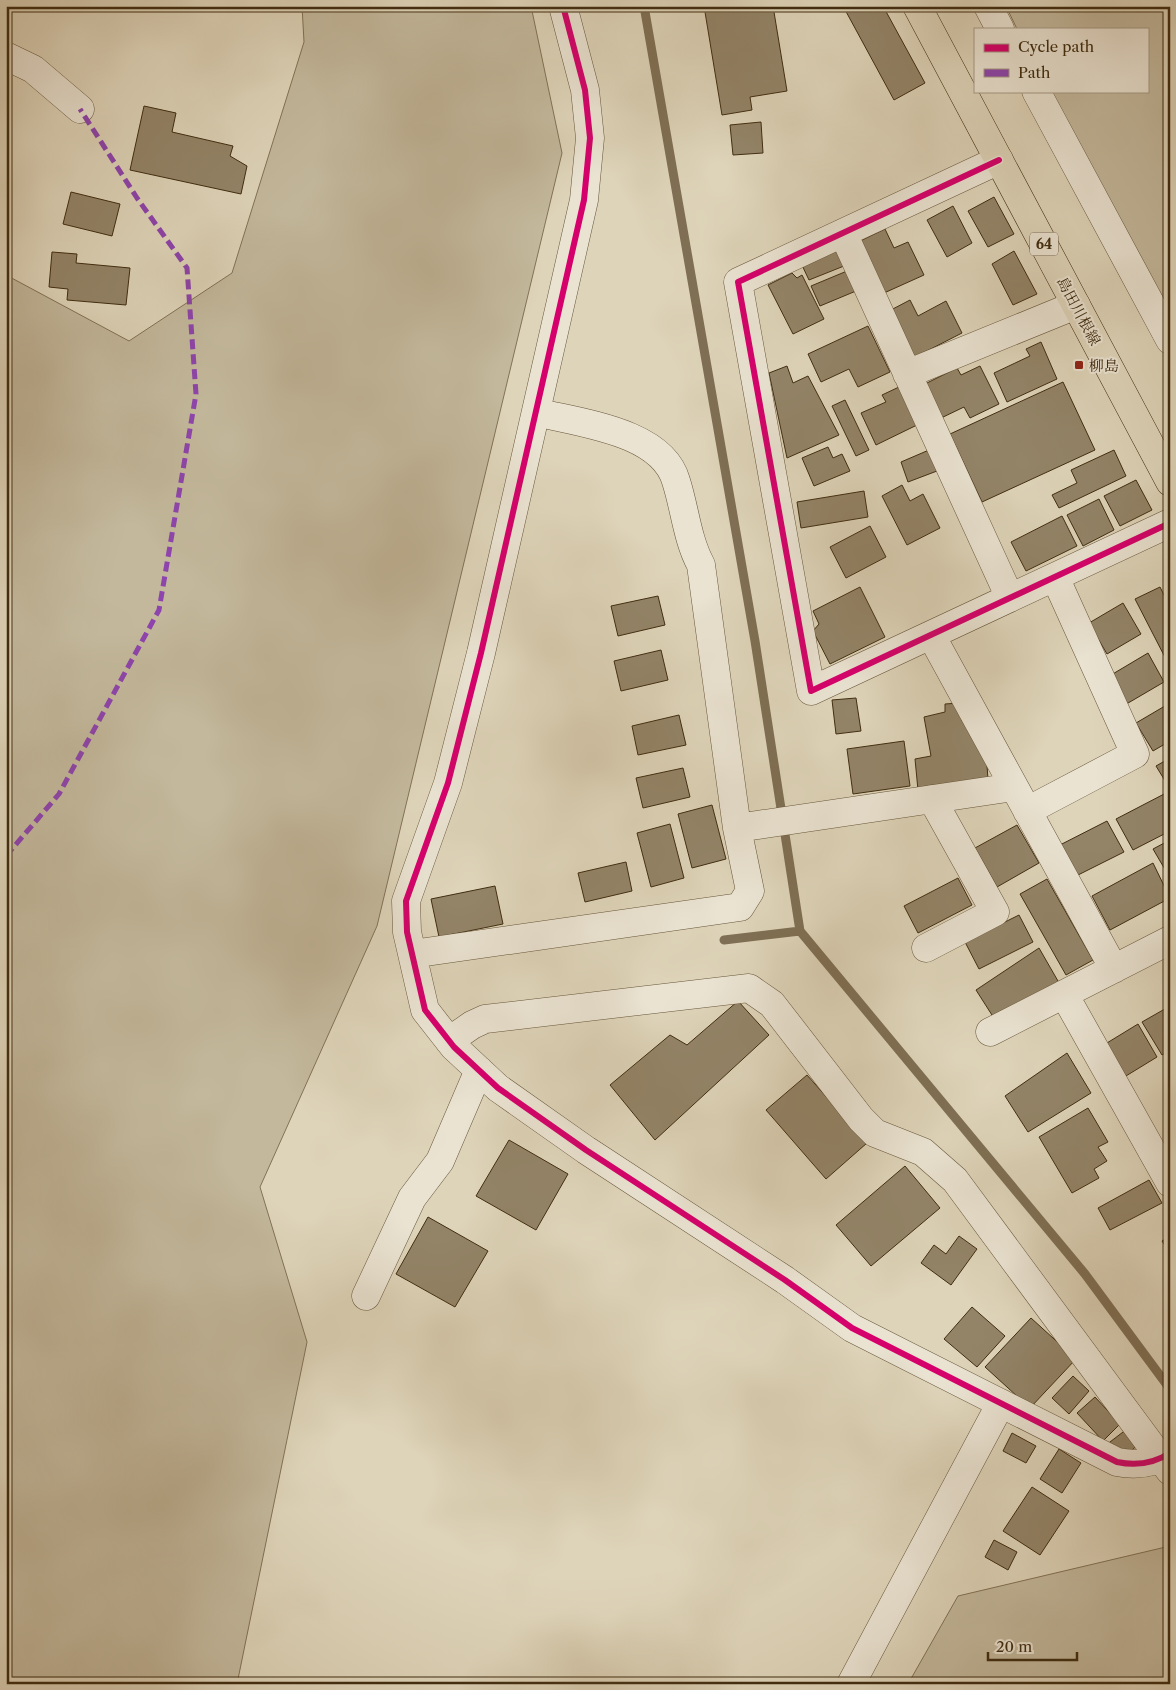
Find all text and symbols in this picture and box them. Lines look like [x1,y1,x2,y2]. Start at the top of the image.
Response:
legend [974,28,1148,92]
text: Cycle path [1018,37,1095,56]
text: Path [1018,63,1051,82]
road number: 64 [1030,232,1058,255]
street label: 島田川根線 [1053,273,1105,349]
place label: 柳島 [1089,356,1119,375]
marker: 柳島 [1073,359,1085,371]
scale bar [988,1630,1077,1662]
text: 20 m [996,1637,1032,1656]

